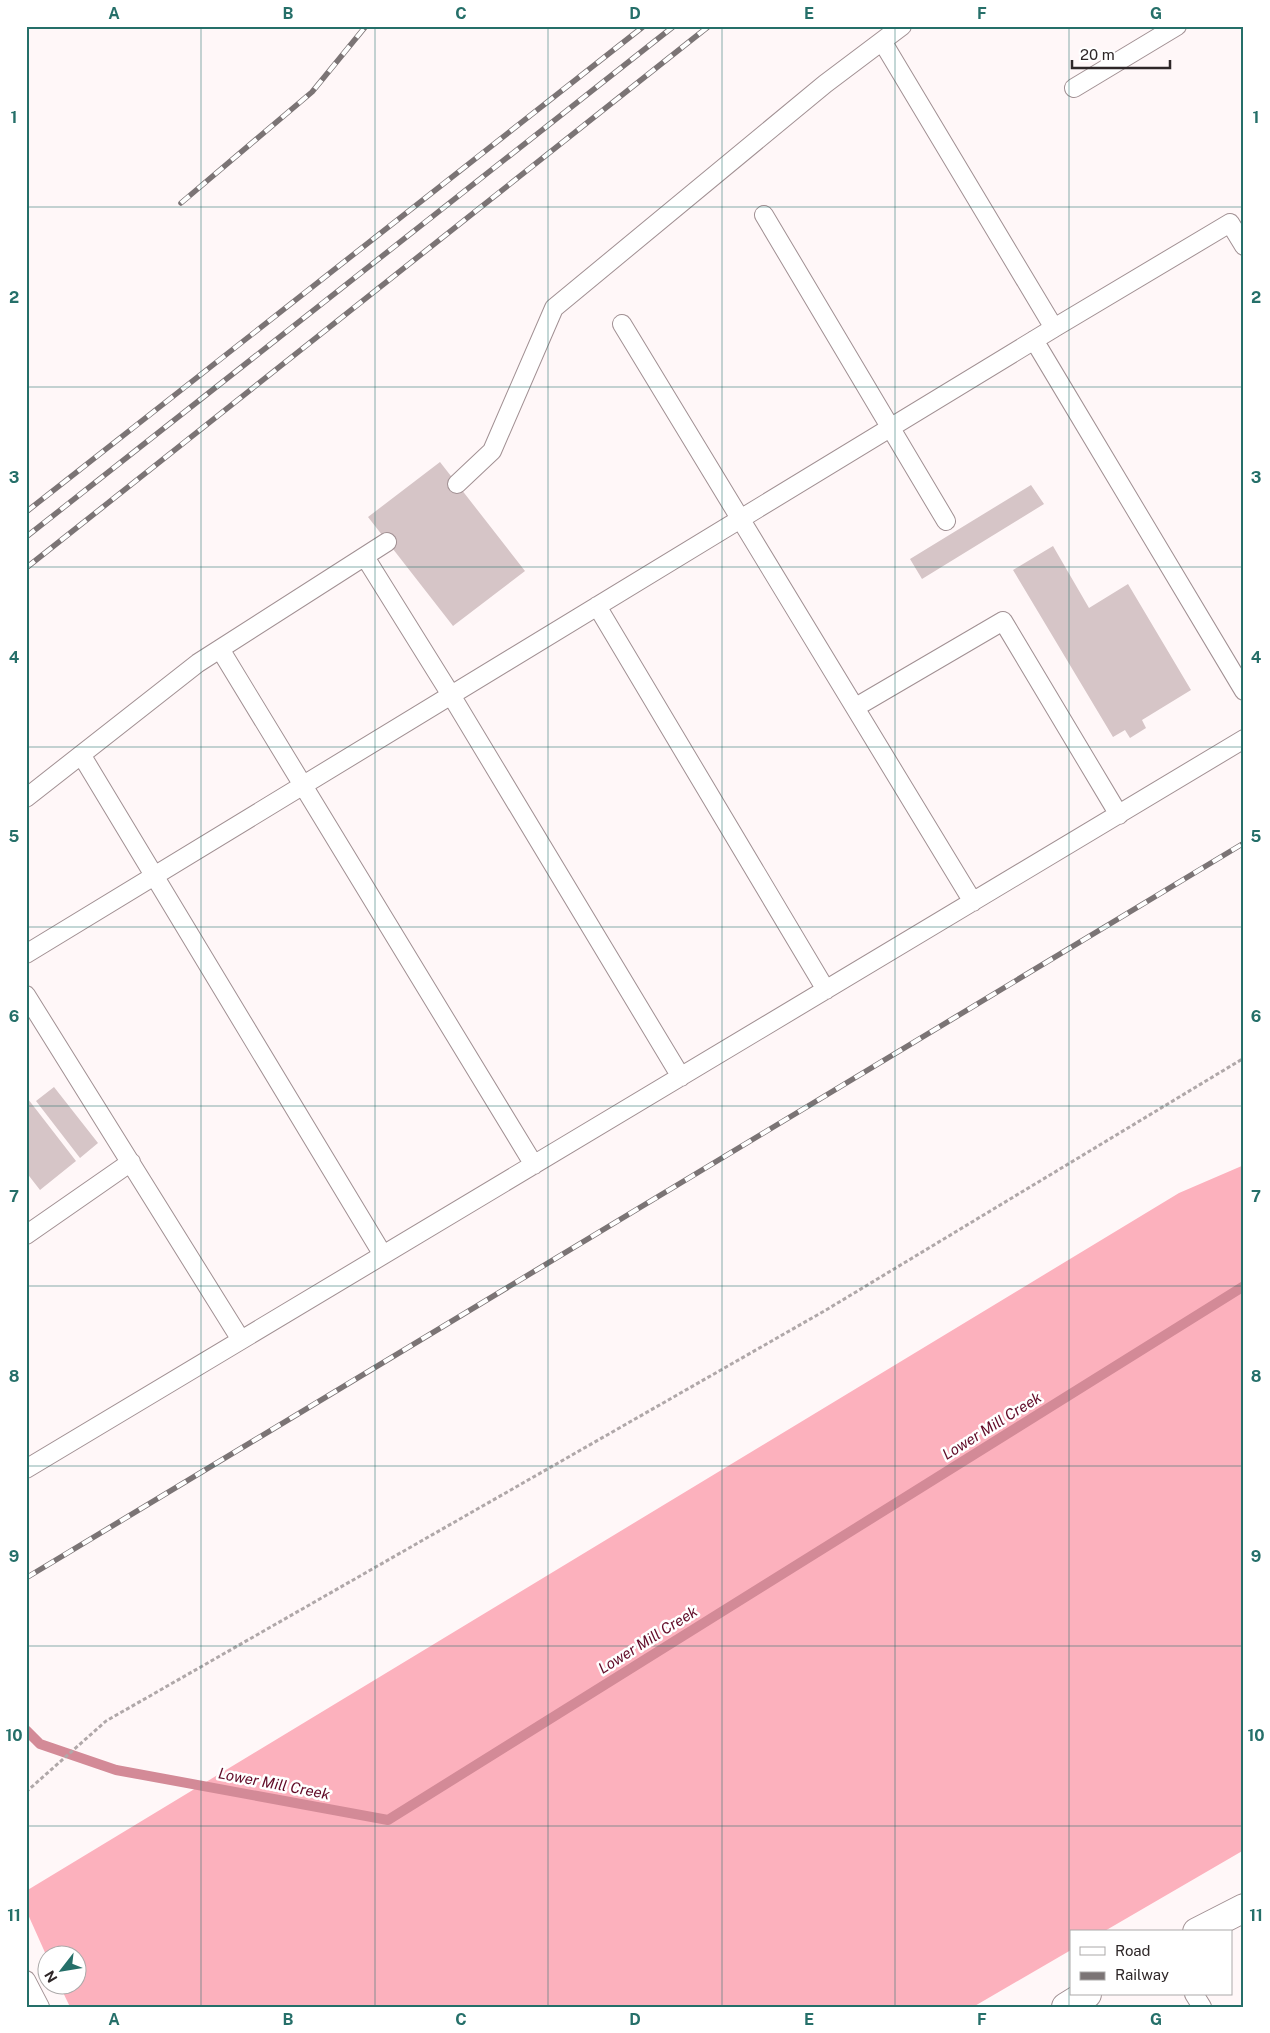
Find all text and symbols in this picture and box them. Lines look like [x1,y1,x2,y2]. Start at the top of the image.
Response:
text: A [108,4,120,23]
text: B [283,4,294,23]
text: C [455,4,467,23]
text: D [629,4,641,23]
text: E [804,4,814,23]
text: F [977,4,987,23]
text: G [1150,4,1162,23]
scale bar [1072,38,1170,70]
text: 20 m [1080,46,1115,63]
text: 1 [11,108,17,127]
text: 1 [1253,108,1259,127]
text: 2 [9,288,19,307]
text: 2 [1251,288,1261,307]
text: 3 [9,468,19,487]
text: 3 [1251,468,1261,487]
text: 4 [9,648,20,667]
text: 4 [1251,648,1262,667]
text: 5 [9,827,20,846]
text: 5 [1251,827,1262,846]
text: 6 [9,1007,19,1026]
text: 6 [1251,1007,1261,1026]
text: 7 [9,1187,19,1206]
text: 7 [1251,1187,1261,1206]
text: 8 [9,1367,20,1386]
text: 8 [1251,1367,1262,1386]
water label: Lower Mill Creek [939,1388,1045,1463]
text: 9 [9,1547,19,1566]
text: 9 [1251,1547,1261,1566]
water label: Lower Mill Creek [595,1602,701,1677]
text: 10 [5,1726,23,1745]
text: 10 [1247,1726,1265,1745]
water label: Lower Mill Creek [217,1764,332,1803]
text: 11 [7,1906,21,1925]
text: 11 [1249,1906,1263,1925]
legend [1070,1930,1232,1996]
text: Road [1115,1942,1151,1959]
north arrow [38,1946,88,1996]
text: Railway [1115,1966,1169,1983]
text: N [41,1968,61,1986]
text: A [108,2010,120,2029]
text: B [283,2010,294,2029]
text: C [455,2010,467,2029]
text: D [629,2010,641,2029]
text: E [804,2010,814,2029]
text: F [977,2010,987,2029]
text: G [1150,2010,1162,2029]

